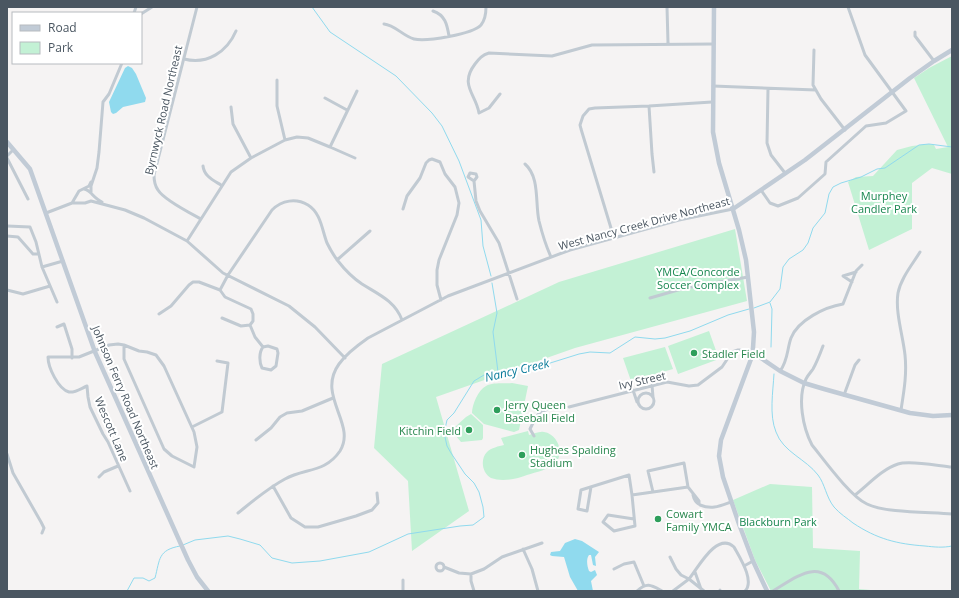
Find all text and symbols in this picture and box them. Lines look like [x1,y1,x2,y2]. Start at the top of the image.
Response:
legend [12,12,142,64]
text: Road [48,19,77,36]
text: Park [48,39,74,56]
street label: Byrnwyck Road Northeast [141,44,185,176]
park label: Murphey Candler Park [851,188,917,216]
street label: West Nancy Creek Drive Northeast [557,193,731,253]
park label: YMCA/Concorde Soccer Complex [656,264,740,292]
street label: Johnson Ferry Road Northeast [89,322,163,471]
place label: Stadler Field [702,346,765,361]
marker: Stadler Field [689,348,699,358]
water label: Nancy Creek [483,354,552,386]
street label: Ivy Street [617,367,667,393]
street label: Wescott Lane [92,394,132,464]
place label: Jerry Queen Baseball Field [504,397,575,425]
marker: Jerry Queen Baseball Field [492,405,502,415]
place label: Kitchin Field [399,423,461,438]
marker: Kitchin Field [464,425,474,435]
place label: Hughes Spalding Stadium [530,442,616,470]
marker: Hughes Spalding Stadium [517,450,527,460]
place label: Cowart Family YMCA [666,506,732,534]
marker: Cowart Family YMCA [653,514,663,524]
park label: Blackburn Park [739,514,817,529]

